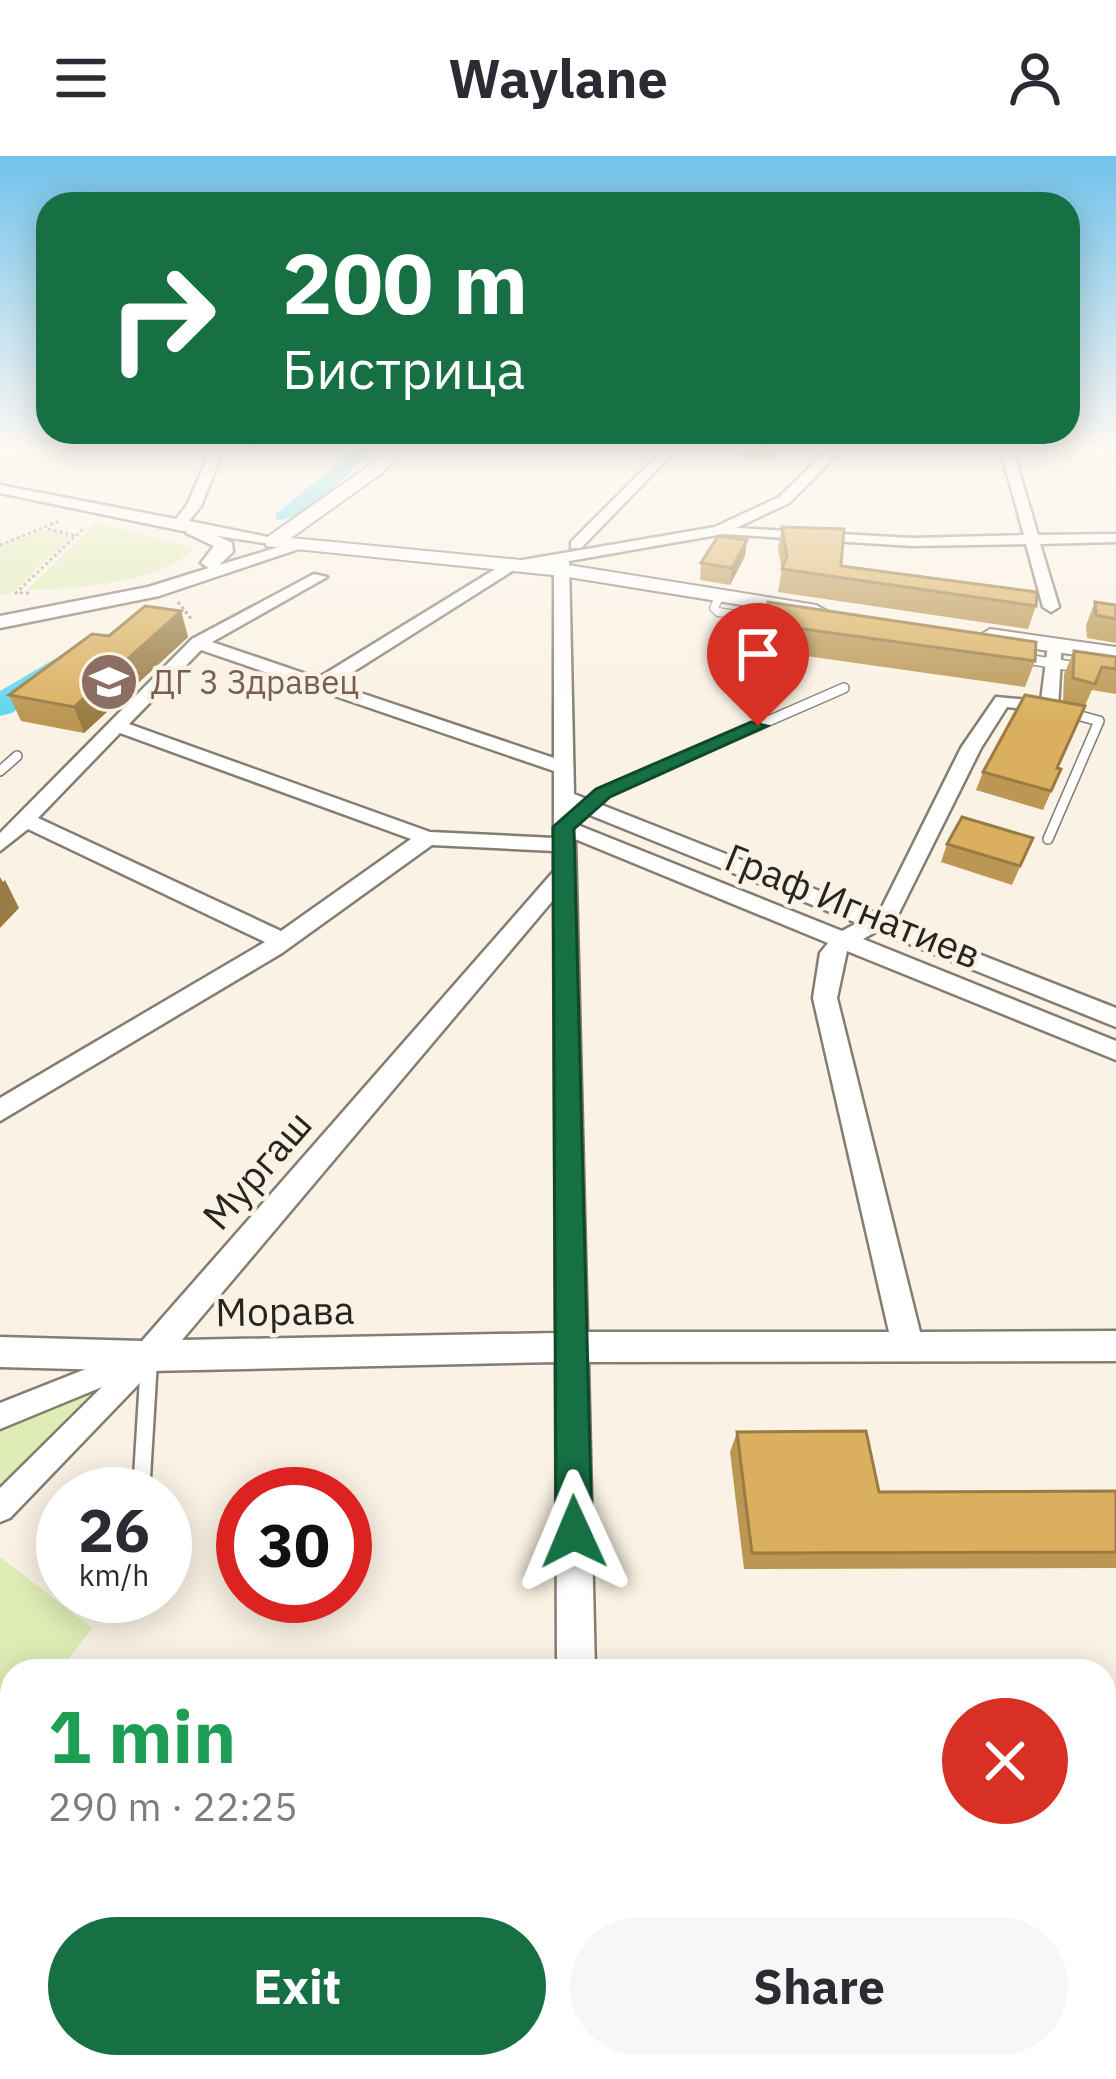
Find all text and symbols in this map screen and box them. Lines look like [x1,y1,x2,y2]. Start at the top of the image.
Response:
text: Waylane [448,43,668,113]
icon: menu [48,45,114,111]
icon: person [1002,45,1068,111]
text: 200 m [282,228,528,337]
icon: right [84,240,240,396]
text: Бистрица [282,334,525,404]
pin [707,603,809,726]
icon: arrive [725,621,791,687]
school or university icon: ДГ 3 Здравец [78,651,140,713]
place label: ДГ 3 Здравец [151,660,359,703]
street label: Граф Игнатиев [718,831,988,980]
street label: Мургаш [191,1099,322,1240]
street label: Морава [215,1284,355,1337]
speed limit sign: 30 [216,1467,372,1623]
position arrow [511,1469,637,1595]
text: 26 [78,1490,150,1569]
text: km/h [79,1555,149,1594]
text: 1 min [48,1689,236,1783]
button: close [942,1698,1068,1824]
text: 290 m · 22:25 [48,1781,298,1832]
button: Exit [48,1917,546,2055]
button: Share [570,1917,1068,2055]

